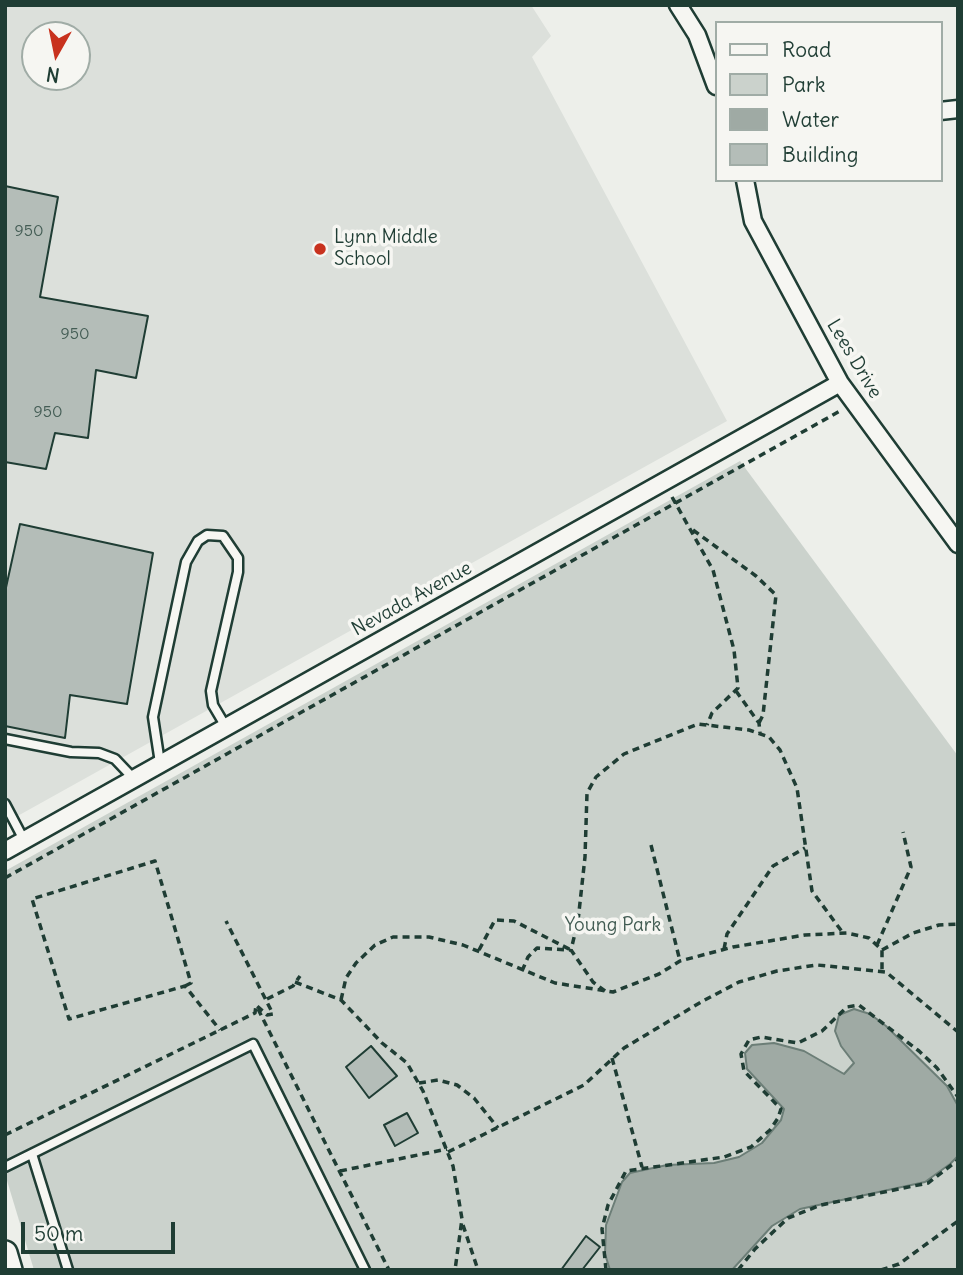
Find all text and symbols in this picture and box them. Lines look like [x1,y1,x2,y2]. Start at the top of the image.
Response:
north arrow [21,21,91,91]
legend [715,21,942,182]
text: Road [782,36,831,63]
text: N [45,62,61,88]
text: Park [782,71,825,98]
text: Water [782,106,839,133]
text: Building [782,141,858,168]
house number: 950 [15,221,43,241]
place label: Lynn Middle School [334,227,438,271]
marker: Lynn Middle School [312,241,328,257]
street label: Lees Drive [821,315,887,403]
house number: 950 [61,324,89,344]
house number: 950 [34,402,62,422]
street label: Nevada Avenue [348,557,476,641]
park label: Young Park [565,915,661,937]
scale bar [24,1208,178,1252]
text: 50 m [34,1220,83,1247]

